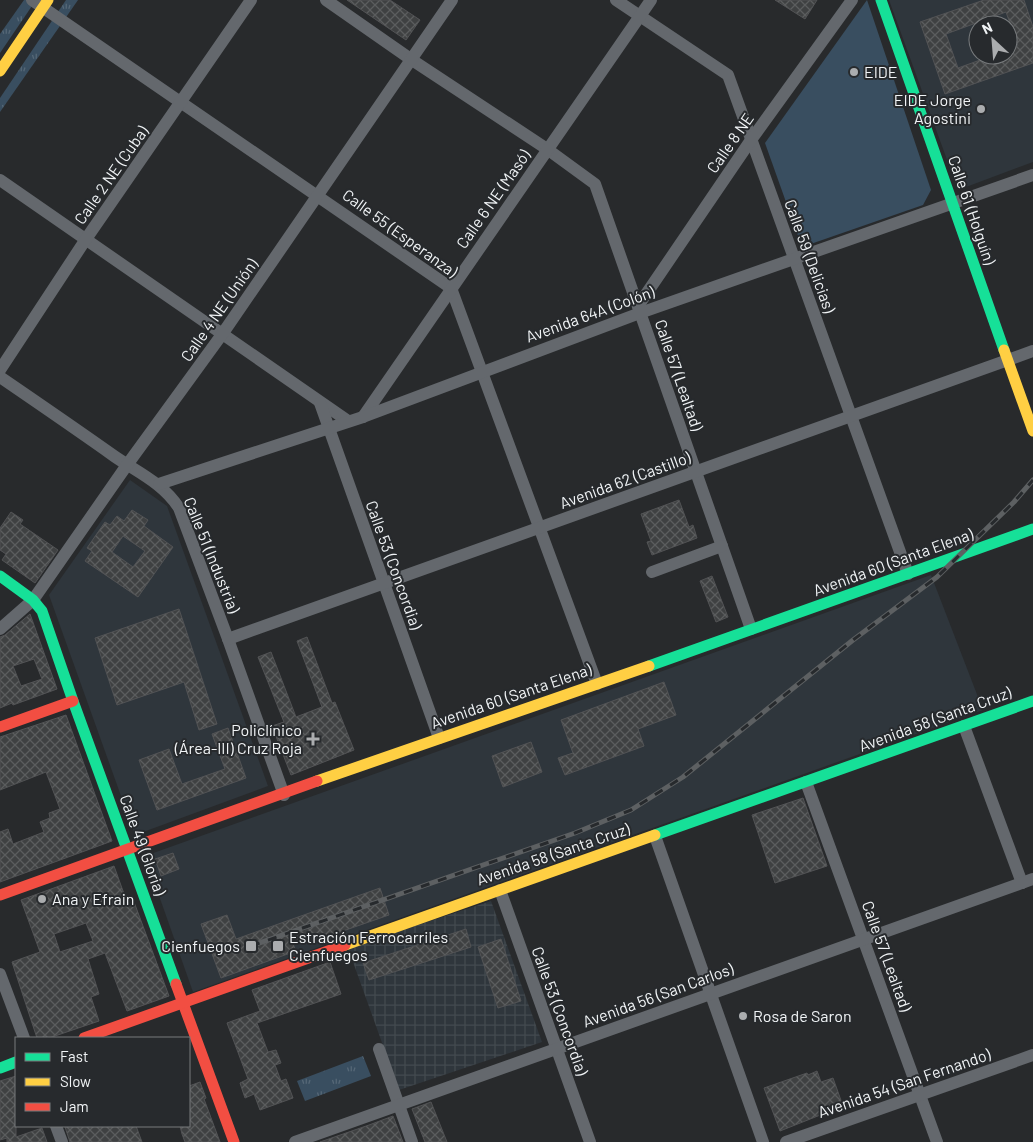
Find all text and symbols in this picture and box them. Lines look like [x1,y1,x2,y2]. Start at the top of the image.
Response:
north arrow [968,15,1018,65]
text: N [979,18,995,38]
place label: EIDE [864,62,897,81]
marker: EIDE [848,66,860,78]
place label: EIDE Jorge Agostini [894,90,971,127]
marker: EIDE Jorge Agostini [975,103,987,115]
street label: Calle 8 NE [702,109,757,176]
street label: Calle 2 NE (Cuba) [70,121,152,228]
street label: Calle 6 NE (Masó) [452,145,534,252]
street label: Calle 61 (Holguín) [945,153,1000,268]
street label: Calle 55 (Esperanza) [339,185,462,281]
street label: Calle 59 (Delicias) [781,196,840,316]
street label: Calle 4 NE (Unión) [176,254,262,365]
street label: Avenida 64A (Colón) [523,281,658,346]
street label: Calle 57 (Lealtad) [652,317,708,434]
street label: Avenida 62 (Castillo) [557,447,694,512]
street label: Calle 51 (Industria) [181,494,245,616]
street label: Calle 53 (Concordia) [362,498,427,633]
street label: Avenida 60 (Santa Elena) [810,523,976,599]
street label: Avenida 60 (Santa Elena) [428,659,594,732]
street label: Avenida 58 (Santa Cruz) [856,682,1014,755]
place label: Policlínico (Área-III) Cruz Roja [174,720,302,757]
marker: Policlínico (Área-III) Cruz Roja [306,732,320,746]
street label: Calle 49 (Gloria) [116,792,171,899]
street label: Avenida 58 (Santa Cruz) [474,818,633,889]
place label: Ana y Efrain [52,889,134,908]
marker: Ana y Efrain [36,893,48,905]
street label: Calle 57 (Lealtad) [859,898,917,1015]
place label: Estración Ferrocarriles Cienfuegos [289,927,448,964]
place label: Cienfuegos [161,936,240,955]
marker: Cienfuegos [244,939,258,953]
marker: Estración Ferrocarriles Cienfuegos [271,939,285,953]
street label: Calle 53 (Concordia) [528,944,593,1079]
street label: Avenida 56 (San Carlos) [580,958,737,1031]
place label: Rosa de Saron [753,1006,852,1025]
marker: Rosa de Saron [737,1010,749,1022]
legend [15,1037,190,1127]
street label: Avenida 54 (San Fernando) [815,1044,993,1121]
text: Fast [60,1047,88,1065]
text: Slow [60,1072,91,1090]
text: Jam [60,1097,89,1115]

